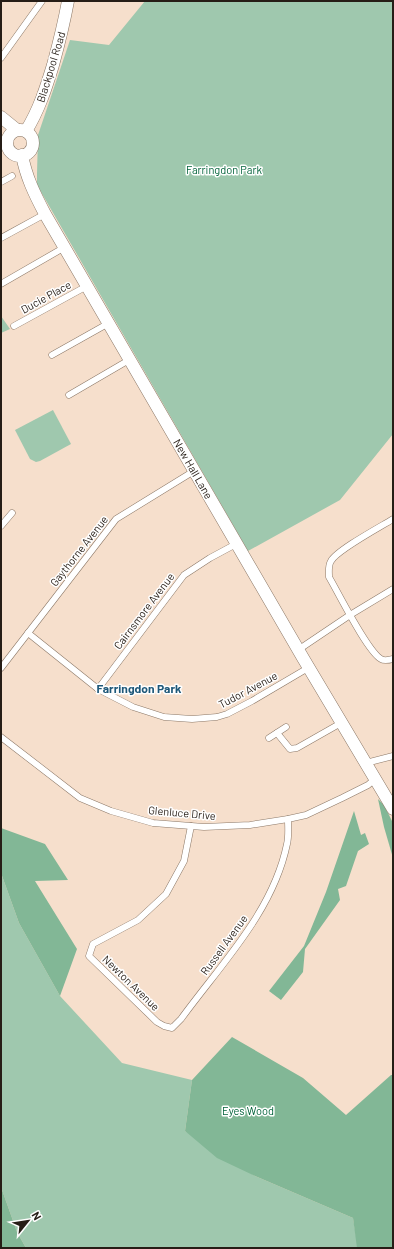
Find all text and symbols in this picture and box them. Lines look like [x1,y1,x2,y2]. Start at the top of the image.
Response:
street label: Blackpool Road [34,30,67,104]
park label: Farringdon Park [186,163,262,176]
street label: Ducie Place [18,277,73,316]
street label: New Hall Lane [171,437,216,501]
street label: Gaythorne Avenue [47,513,110,589]
street label: Cairnsmore Avenue [111,570,177,651]
street label: Tudor Avenue [216,669,280,711]
district label: Farringdon Park [97,681,182,695]
street label: Glenluce Drive [148,803,216,822]
street label: Russell Avenue [197,912,250,977]
street label: Newton Avenue [100,952,163,1013]
park label: Eyes Wood [222,1104,274,1117]
north arrow [8,1201,48,1241]
text: N [30,1209,45,1222]

